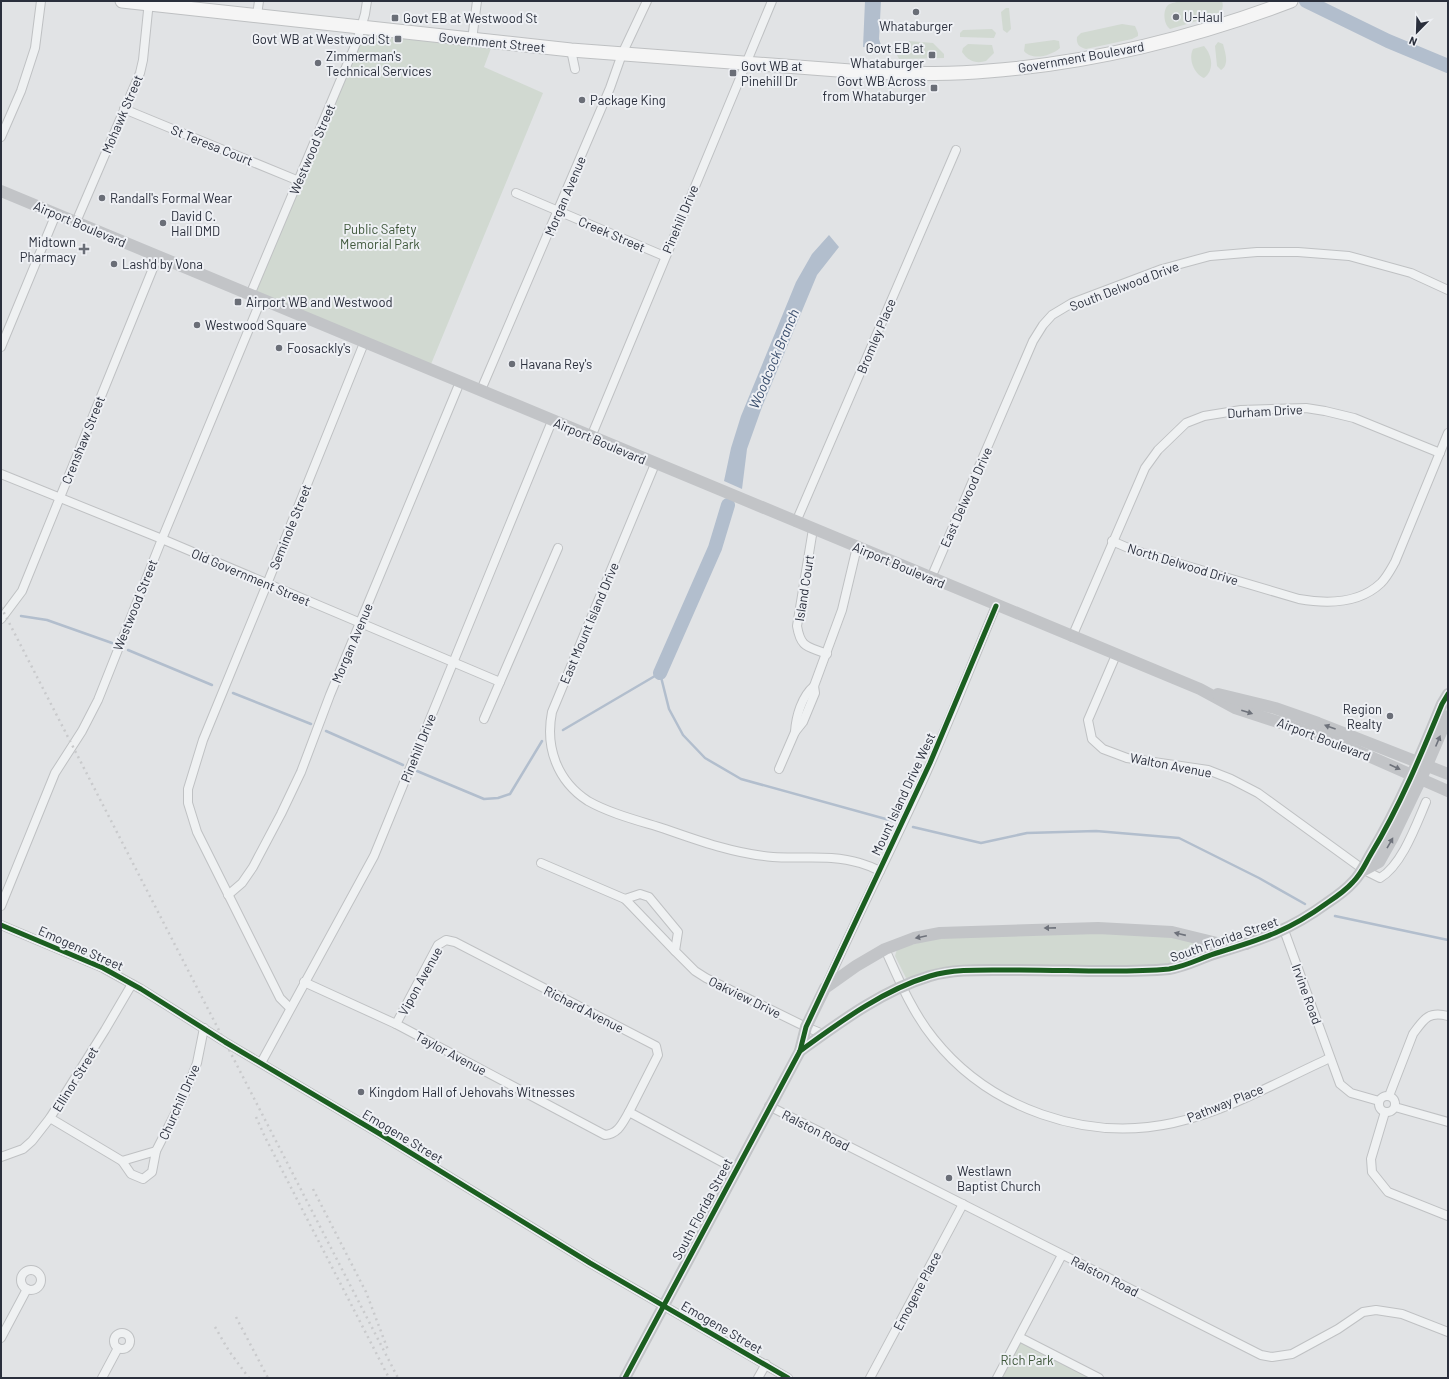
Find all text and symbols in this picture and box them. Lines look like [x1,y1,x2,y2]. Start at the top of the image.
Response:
marker: Whataburger [911,7,921,17]
place label: U-Haul [1184,9,1223,25]
place label: Govt EB at Westwood St [403,10,538,26]
marker: U-Haul [1171,12,1181,22]
north arrow [1397,12,1437,52]
marker: Govt EB at Westwood St [390,13,400,23]
place label: Whataburger [879,18,953,34]
street label: Government Street [438,28,546,56]
place label: Govt WB at Westwood St [252,31,390,47]
marker: Govt WB at Westwood St [393,34,403,44]
text: N [1407,34,1419,49]
street label: Government Boulevard [1017,38,1145,76]
place label: Govt EB at Whataburger [850,40,924,71]
place label: Zimmerman's Technical Services [326,48,431,79]
marker: Govt EB at Whataburger [927,50,937,60]
marker: Zimmerman's Technical Services [313,58,323,68]
place label: Govt WB at Pinehill Dr [741,58,803,89]
marker: Govt WB at Pinehill Dr [728,68,738,78]
street label: Mohawk Street [98,72,146,156]
place label: Govt WB Across from Whataburger [823,73,926,104]
marker: Govt WB Across from Whataburger [929,83,939,93]
place label: Package King [590,92,666,108]
marker: Package King [577,95,587,105]
street label: Westwood Street [286,101,338,197]
street label: St Teresa Court [169,121,255,169]
street label: Morgan Avenue [541,153,589,238]
street label: Pinehill Drive [658,182,702,256]
place label: Randall's Formal Wear [110,190,232,206]
marker: Randall's Formal Wear [97,193,107,203]
street label: Airport Boulevard [31,197,129,251]
place label: David C. Hall DMD [171,208,220,239]
street label: Creek Street [576,213,648,255]
marker: David C. Hall DMD [158,218,168,228]
park label: Public Safety Memorial Park [340,221,420,252]
place label: Midtown Pharmacy [20,234,76,265]
marker: Midtown Pharmacy [79,244,89,254]
place label: Lash'd by Vona [122,256,203,272]
street label: South Delwood Drive [1067,258,1181,314]
marker: Lash'd by Vona [109,259,119,269]
place label: Airport WB and Westwood [246,294,393,310]
street label: Bromley Place [853,296,899,376]
marker: Airport WB and Westwood [233,297,243,307]
water label: Woodcock Branch [745,306,802,411]
place label: Westwood Square [205,317,307,333]
marker: Westwood Square [192,320,202,330]
place label: Foosackly's [287,340,351,356]
marker: Foosackly's [274,343,284,353]
place label: Havana Rey's [520,356,592,372]
marker: Havana Rey's [507,359,517,369]
street label: Crenshaw Street [58,394,108,486]
street label: Durham Drive [1227,401,1303,421]
street label: Airport Boulevard [551,414,649,468]
street label: East Delwood Drive [937,444,995,550]
street label: Seminole Street [266,482,314,572]
street label: Airport Boulevard [850,538,948,592]
street label: North Delwood Drive [1126,540,1240,588]
street label: Old Government Street [189,545,313,609]
street label: Island Court [791,553,817,623]
street label: Westwood Street [109,557,161,653]
street label: East Mount Island Drive [556,560,622,686]
street label: Morgan Avenue [328,600,376,685]
place label: Region Realty [1343,701,1382,732]
one-way arrow [1242,709,1254,715]
street label: Pinehill Drive [397,711,439,785]
marker: Region Realty [1385,711,1395,721]
street label: Airport Boulevard [1275,714,1373,764]
one-way arrow [1323,723,1335,729]
street label: Mount Island Drive West [868,730,938,858]
one-way arrow [1435,734,1441,746]
street label: Walton Avenue [1129,749,1213,781]
one-way arrow [1390,764,1401,770]
one-way arrow [1386,837,1393,849]
street label: South Florida Street [1168,913,1280,965]
street label: Emogene Street [36,922,126,974]
one-way arrow [1043,925,1056,931]
one-way arrow [1174,931,1186,937]
one-way arrow [915,934,927,940]
street label: Vipon Avenue [395,944,445,1018]
street label: Irvine Road [1289,962,1325,1026]
street label: Oakview Drive [706,973,784,1021]
street label: Richard Avenue [541,982,627,1036]
street label: Taylor Avenue [413,1028,489,1079]
street label: Ellinor Street [49,1043,101,1115]
street label: Churchill Drive [155,1062,203,1142]
street label: Pathway Place [1184,1080,1266,1126]
place label: Kingdom Hall of Jehovahs Witnesses [369,1084,575,1100]
marker: Kingdom Hall of Jehovahs Witnesses [356,1087,366,1097]
street label: Emogene Street [360,1106,446,1166]
street label: Ralston Road [779,1106,853,1154]
street label: South Florida Street [668,1155,736,1263]
place label: Westlawn Baptist Church [957,1163,1041,1194]
marker: Westlawn Baptist Church [944,1173,954,1183]
street label: Emogene Place [890,1249,944,1333]
street label: Ralston Road [1068,1252,1142,1300]
street label: Emogene Street [678,1297,766,1357]
park label: Rich Park [1000,1352,1054,1368]

